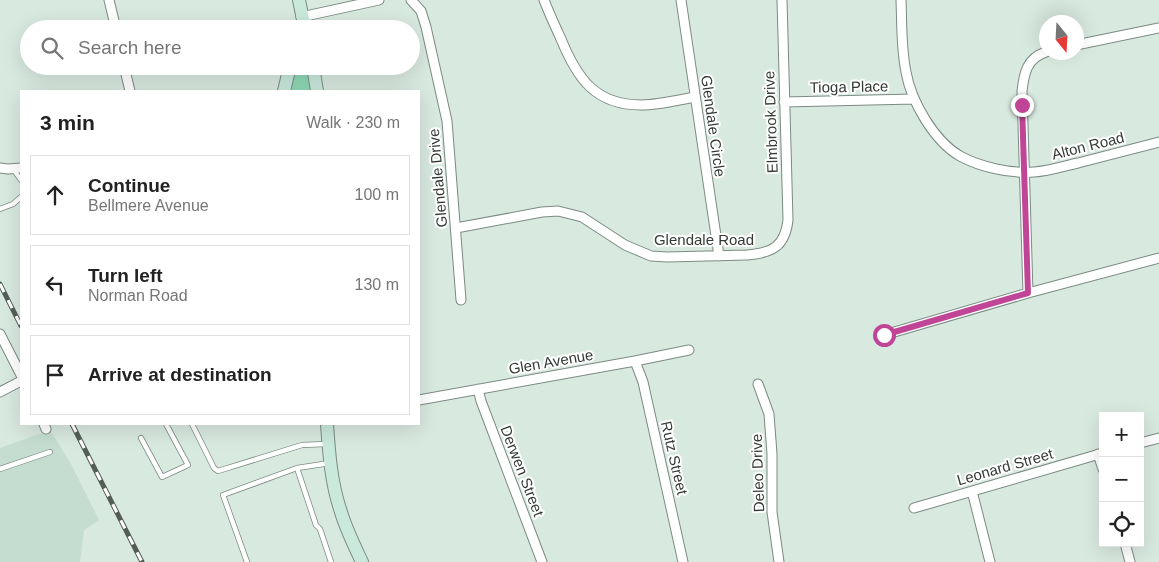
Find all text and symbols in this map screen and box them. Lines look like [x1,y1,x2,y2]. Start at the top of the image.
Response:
north arrow [1039,15,1084,60]
search box [20,20,420,75]
icon: search [38,34,66,62]
text: Search here [78,37,182,58]
street label: Elmbrook Drive [760,70,781,174]
street label: Glendale Circle [698,74,729,178]
street label: Tioga Place [810,77,888,96]
route end [1011,94,1034,117]
text: 3 min [40,111,95,134]
text: Walk · 230 m [306,114,400,131]
street label: Glendale Drive [425,128,450,228]
street label: Alton Road [1050,128,1126,163]
text: Continue [88,175,170,196]
icon: ahead [41,181,69,209]
text: 100 m [355,186,399,203]
text: Bellmere Avenue [88,197,209,214]
street label: Glendale Road [654,231,754,248]
text: Turn left [88,265,163,286]
icon: left [41,271,69,299]
text: 130 m [355,276,399,293]
text: Norman Road [88,287,188,304]
route start [873,324,896,347]
street label: Glen Avenue [507,346,595,377]
icon: arrive [41,361,69,389]
text: Arrive at destination [88,364,272,385]
map controls [1099,412,1144,547]
button: + [1099,412,1144,457]
street label: Rutz Street [658,419,691,497]
street label: Derwen Street [497,423,548,519]
street label: Deleo Drive [748,434,767,512]
street label: Leonard Street [955,444,1056,488]
button: − [1099,457,1144,502]
button: locate [1099,502,1144,547]

